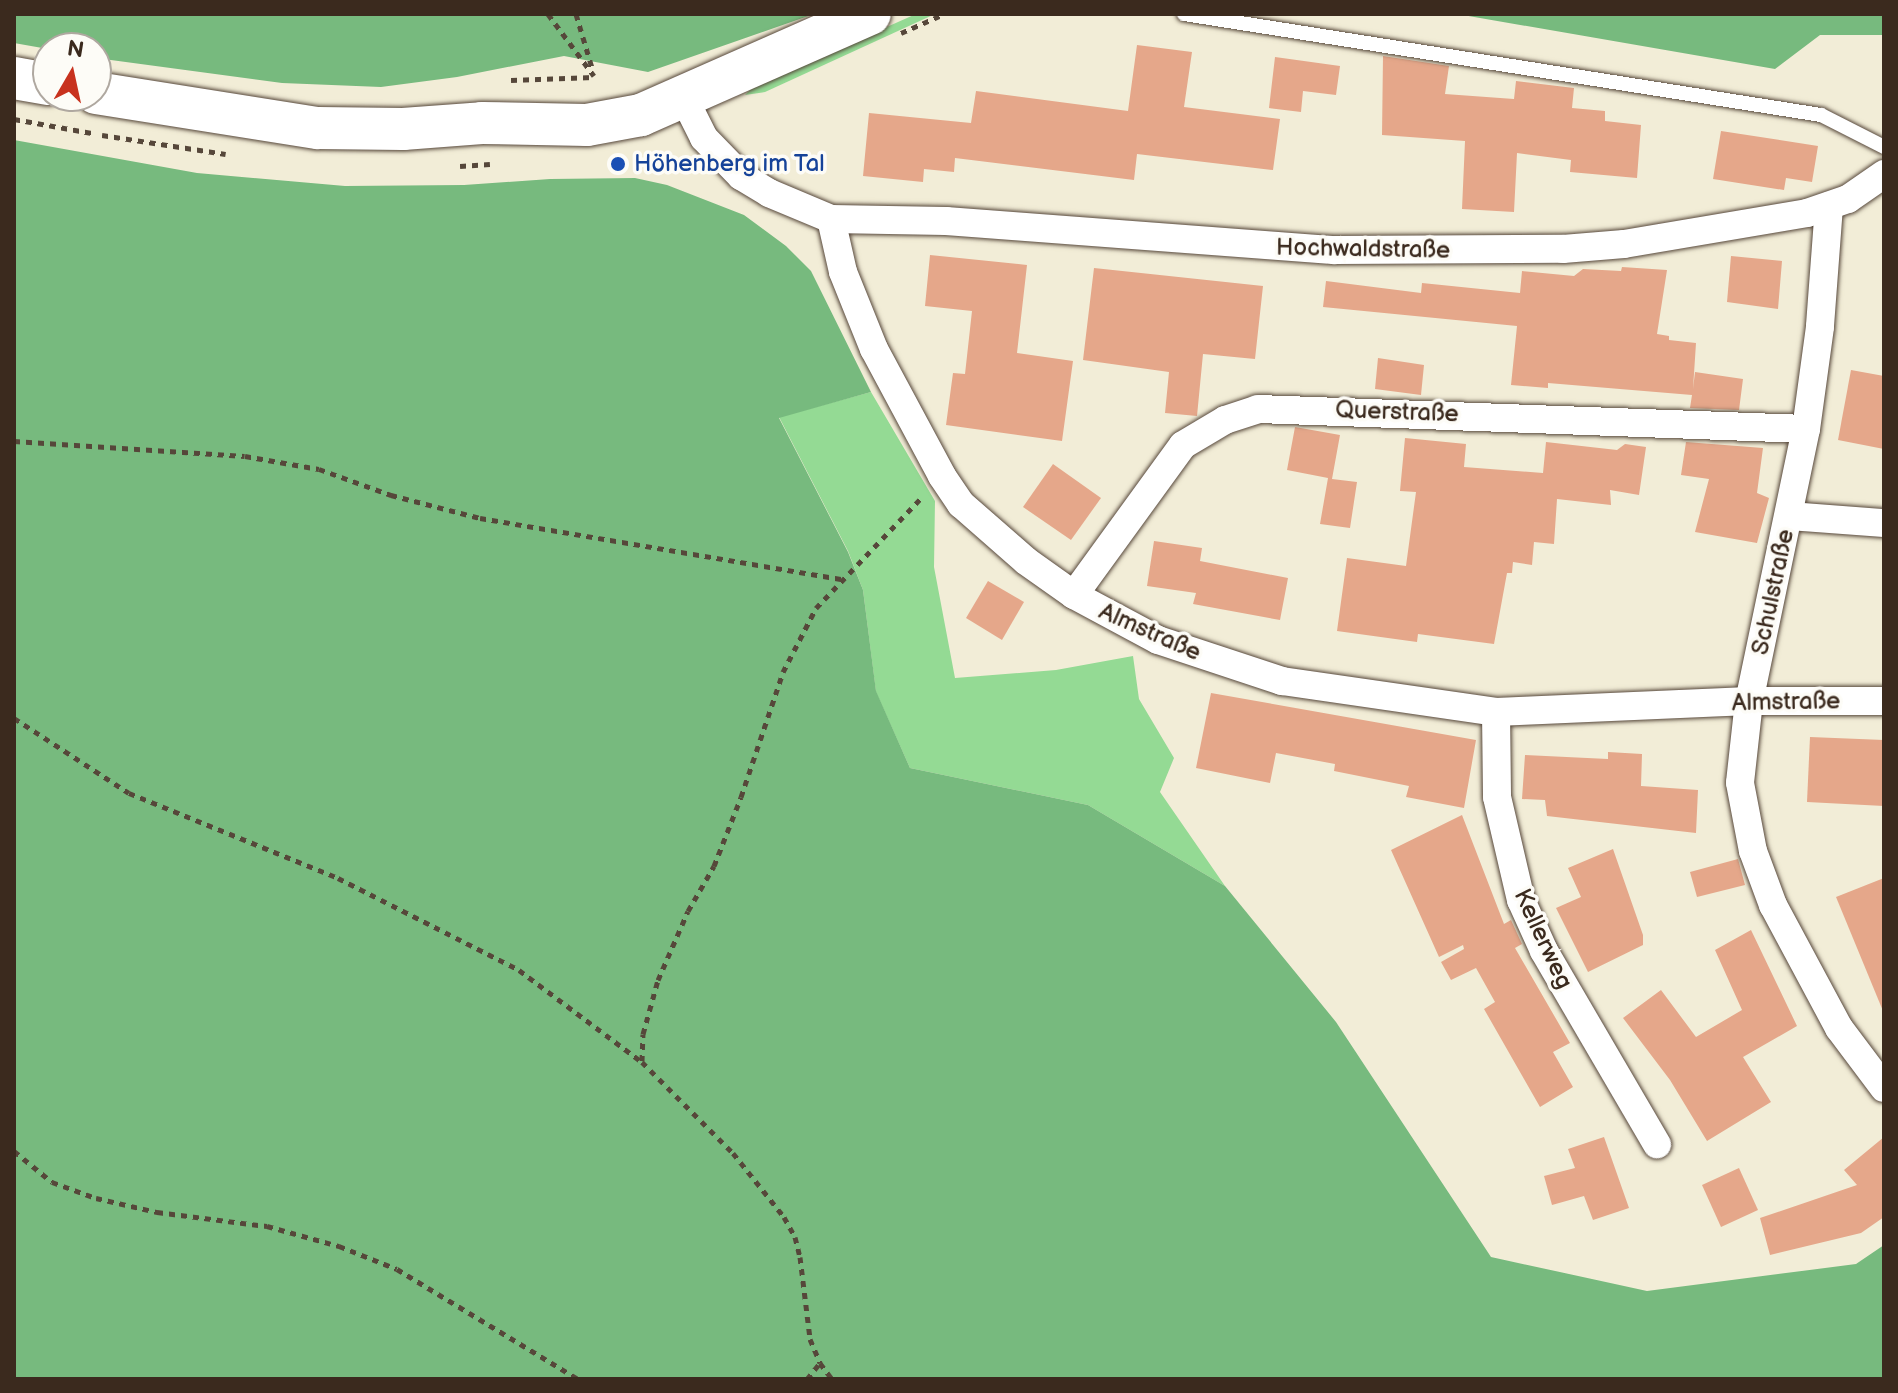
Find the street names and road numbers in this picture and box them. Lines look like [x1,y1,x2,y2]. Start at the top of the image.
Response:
street label: Hochwaldstraße [1276,233,1450,265]
street label: Querstraße [1335,395,1459,429]
street label: Schulstraße [1746,527,1800,657]
street label: Almstraße [1095,597,1205,667]
street label: Almstraße [1732,687,1840,717]
street label: Kellerweg [1507,884,1579,994]

